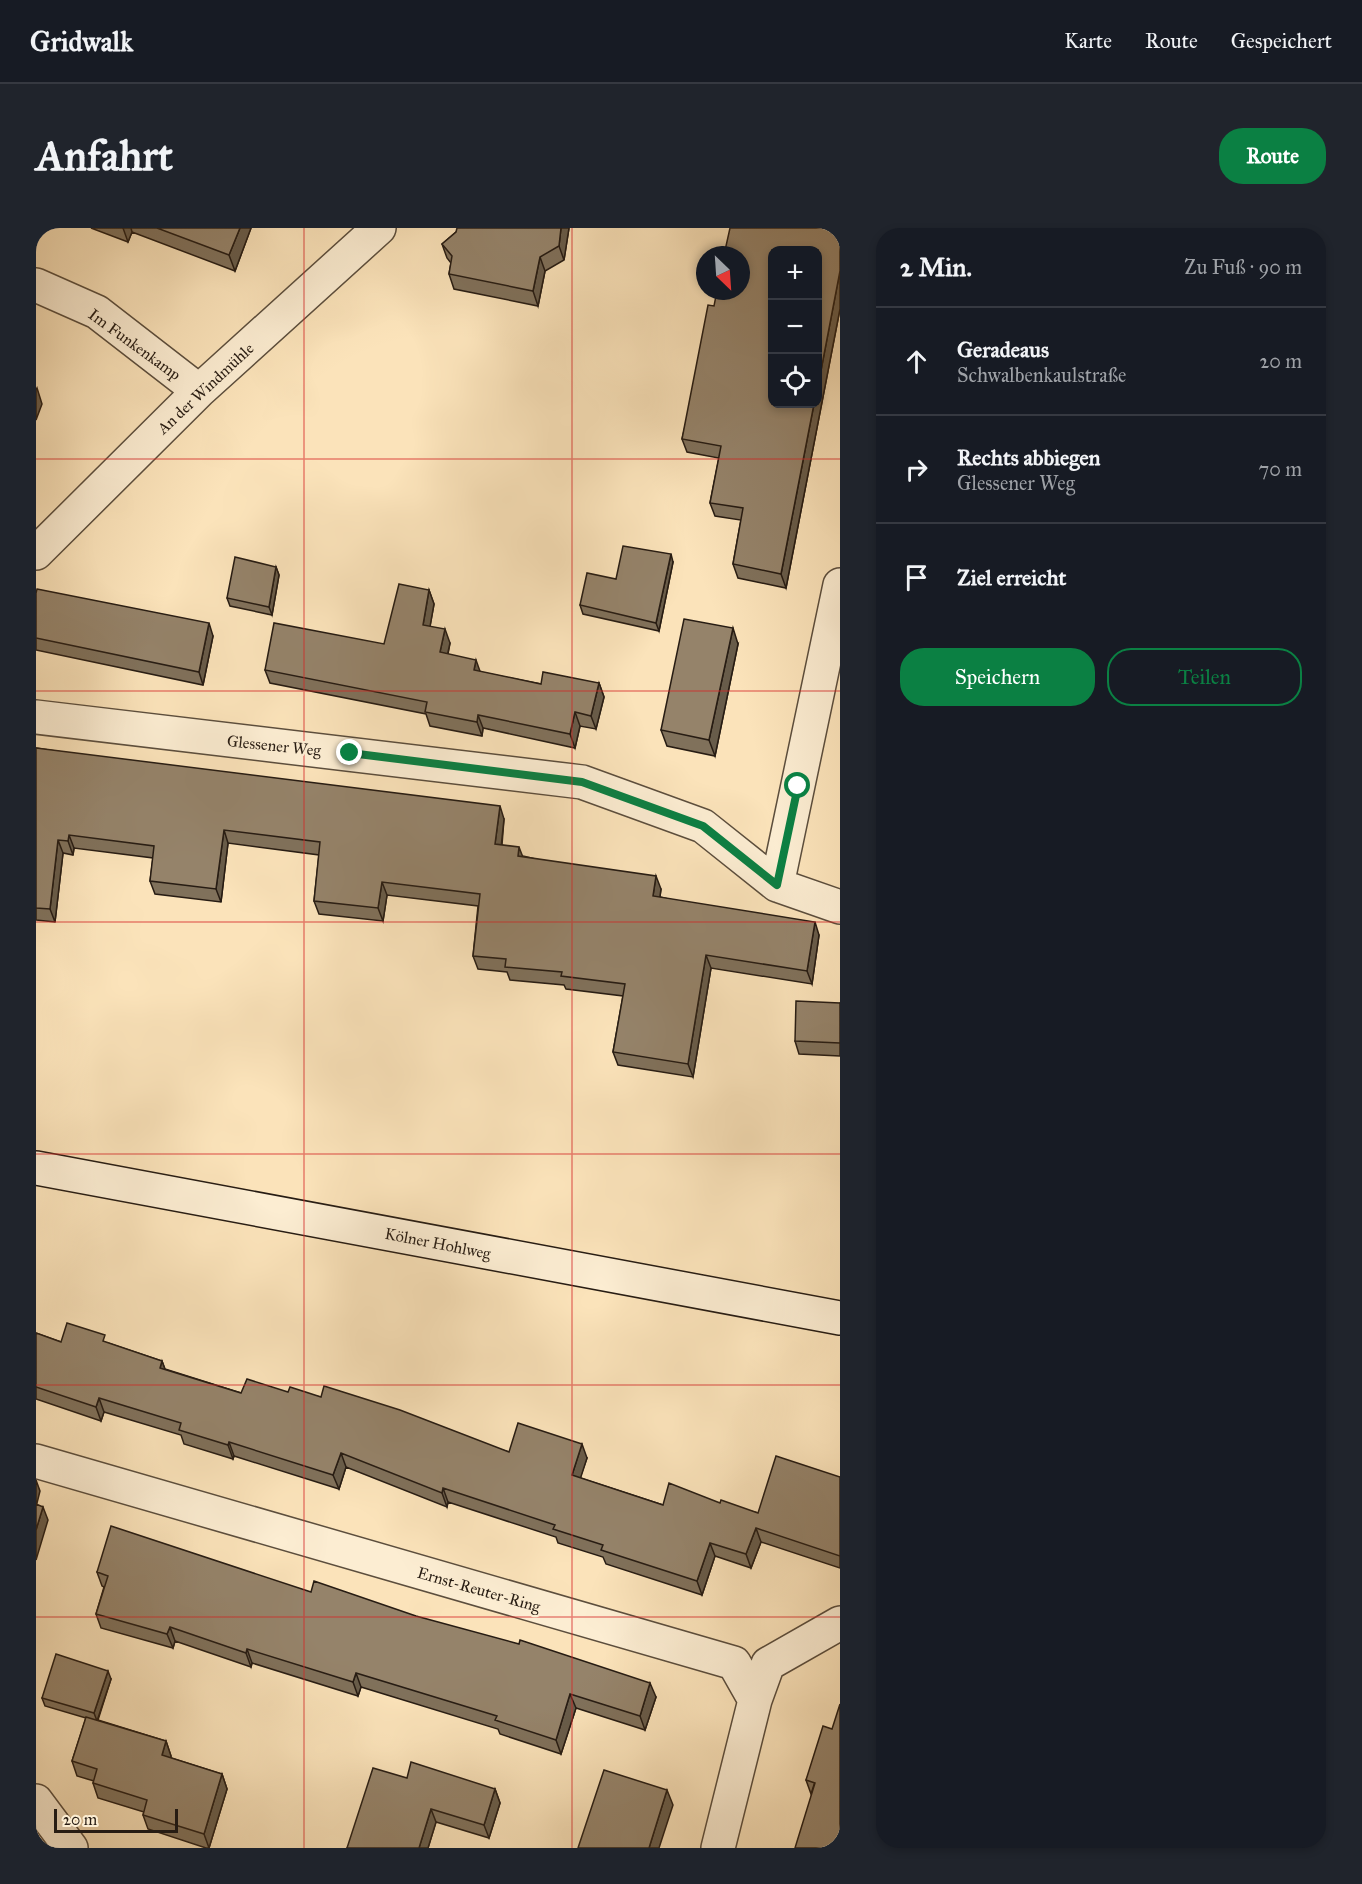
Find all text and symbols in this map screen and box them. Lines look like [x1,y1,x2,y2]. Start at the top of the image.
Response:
text: Gridwalk [30,24,133,59]
text: Karte [1064,28,1112,54]
text: Route [1145,28,1198,54]
text: Gespeichert [1231,28,1332,54]
button: Route [1219,128,1326,184]
text: Anfahrt [36,130,173,182]
north arrow [696,246,750,300]
map controls [768,246,822,408]
button: + [768,246,822,300]
text: 2 Min. [900,251,972,283]
text: Zu Fuß · 90 m [1184,255,1302,279]
button: − [768,300,822,354]
street label: Im Funkenkamp [85,305,185,384]
text: Geradeaus [957,336,1049,363]
street label: An der Windmühle [152,339,258,439]
icon: ahead [900,345,933,378]
text: 20 m [1259,349,1302,373]
button: locate [768,354,822,408]
text: Schwalbenkaulstraße [957,363,1126,387]
text: Rechts abbiegen [957,444,1100,471]
icon: right [900,453,933,486]
text: 70 m [1259,457,1302,481]
text: Glessener Weg [957,471,1075,495]
icon: arrive [900,561,933,594]
text: Ziel erreicht [957,564,1066,591]
button: Speichern [900,648,1095,706]
button: Teilen [1107,648,1302,706]
street label: Glessener Weg [226,731,322,761]
route end [336,739,362,765]
route start [784,772,810,798]
street label: Kölner Hohlweg [383,1224,493,1264]
street label: Ernst-Reuter-Ring [415,1563,543,1617]
scale bar [54,1806,178,1834]
text: 20 m [63,1810,97,1829]

